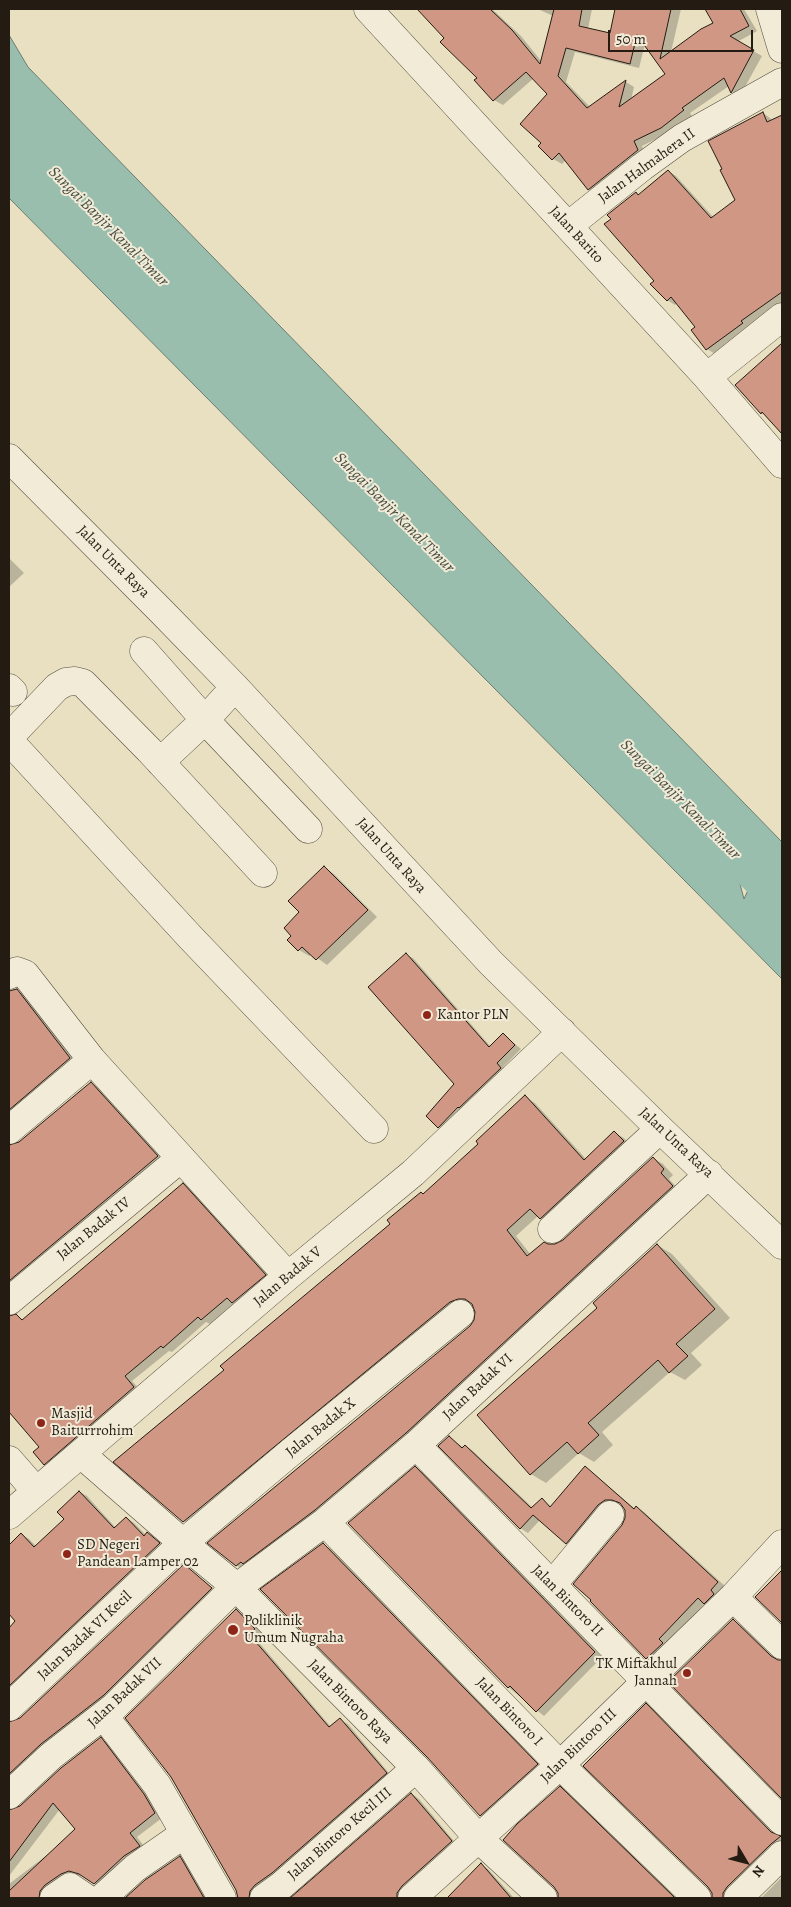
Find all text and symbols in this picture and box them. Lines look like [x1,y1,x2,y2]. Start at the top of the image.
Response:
scale bar [611,20,756,52]
text: 50 m [616,29,646,49]
street label: Jalan Halmahera II [595,125,699,207]
water label: Sungai Banjir Kanal Timur [44,163,172,291]
street label: Jalan Barito [545,203,607,267]
water label: Sungai Banjir Kanal Timur [330,449,458,577]
street label: Jalan Unta Raya [73,522,153,602]
water label: Sungai Banjir Kanal Timur [616,736,744,864]
street label: Jalan Unta Raya [352,815,430,897]
place label: Kantor PLN [437,1006,509,1024]
marker: Kantor PLN [421,1009,433,1021]
street label: Jalan Unta Raya [635,1104,717,1182]
street label: Jalan Badak IV [54,1194,134,1264]
street label: Jalan Badak V [250,1243,326,1311]
street label: Jalan Badak VI [439,1350,517,1424]
street label: Jalan Badak X [282,1394,360,1462]
place label: Masjid Baiturrrohim [51,1405,134,1440]
marker: Masjid Baiturrrohim [35,1417,47,1429]
place label: SD Negeri Pandean Lamper 02 [77,1536,199,1571]
marker: SD Negeri Pandean Lamper 02 [61,1548,73,1560]
street label: Jalan Bintoro II [527,1561,607,1641]
street label: Jalan Badak VI Kecil [34,1588,136,1684]
place label: Poliklinik Umum Nugraha [244,1612,344,1647]
marker: Poliklinik Umum Nugraha [226,1623,240,1637]
street label: Jalan Badak VII [84,1654,166,1732]
place label: TK Miftakhul Jannah [596,1655,677,1690]
street label: Jalan Bintoro Raya [304,1656,396,1748]
marker: TK Miftakhul Jannah [681,1667,693,1679]
street label: Jalan Bintoro I [472,1674,546,1750]
street label: Jalan Bintoro III [537,1705,621,1787]
street label: Jalan Bintoro Kecil III [284,1784,396,1884]
north arrow [721,1837,771,1887]
text: N [748,1862,769,1881]

